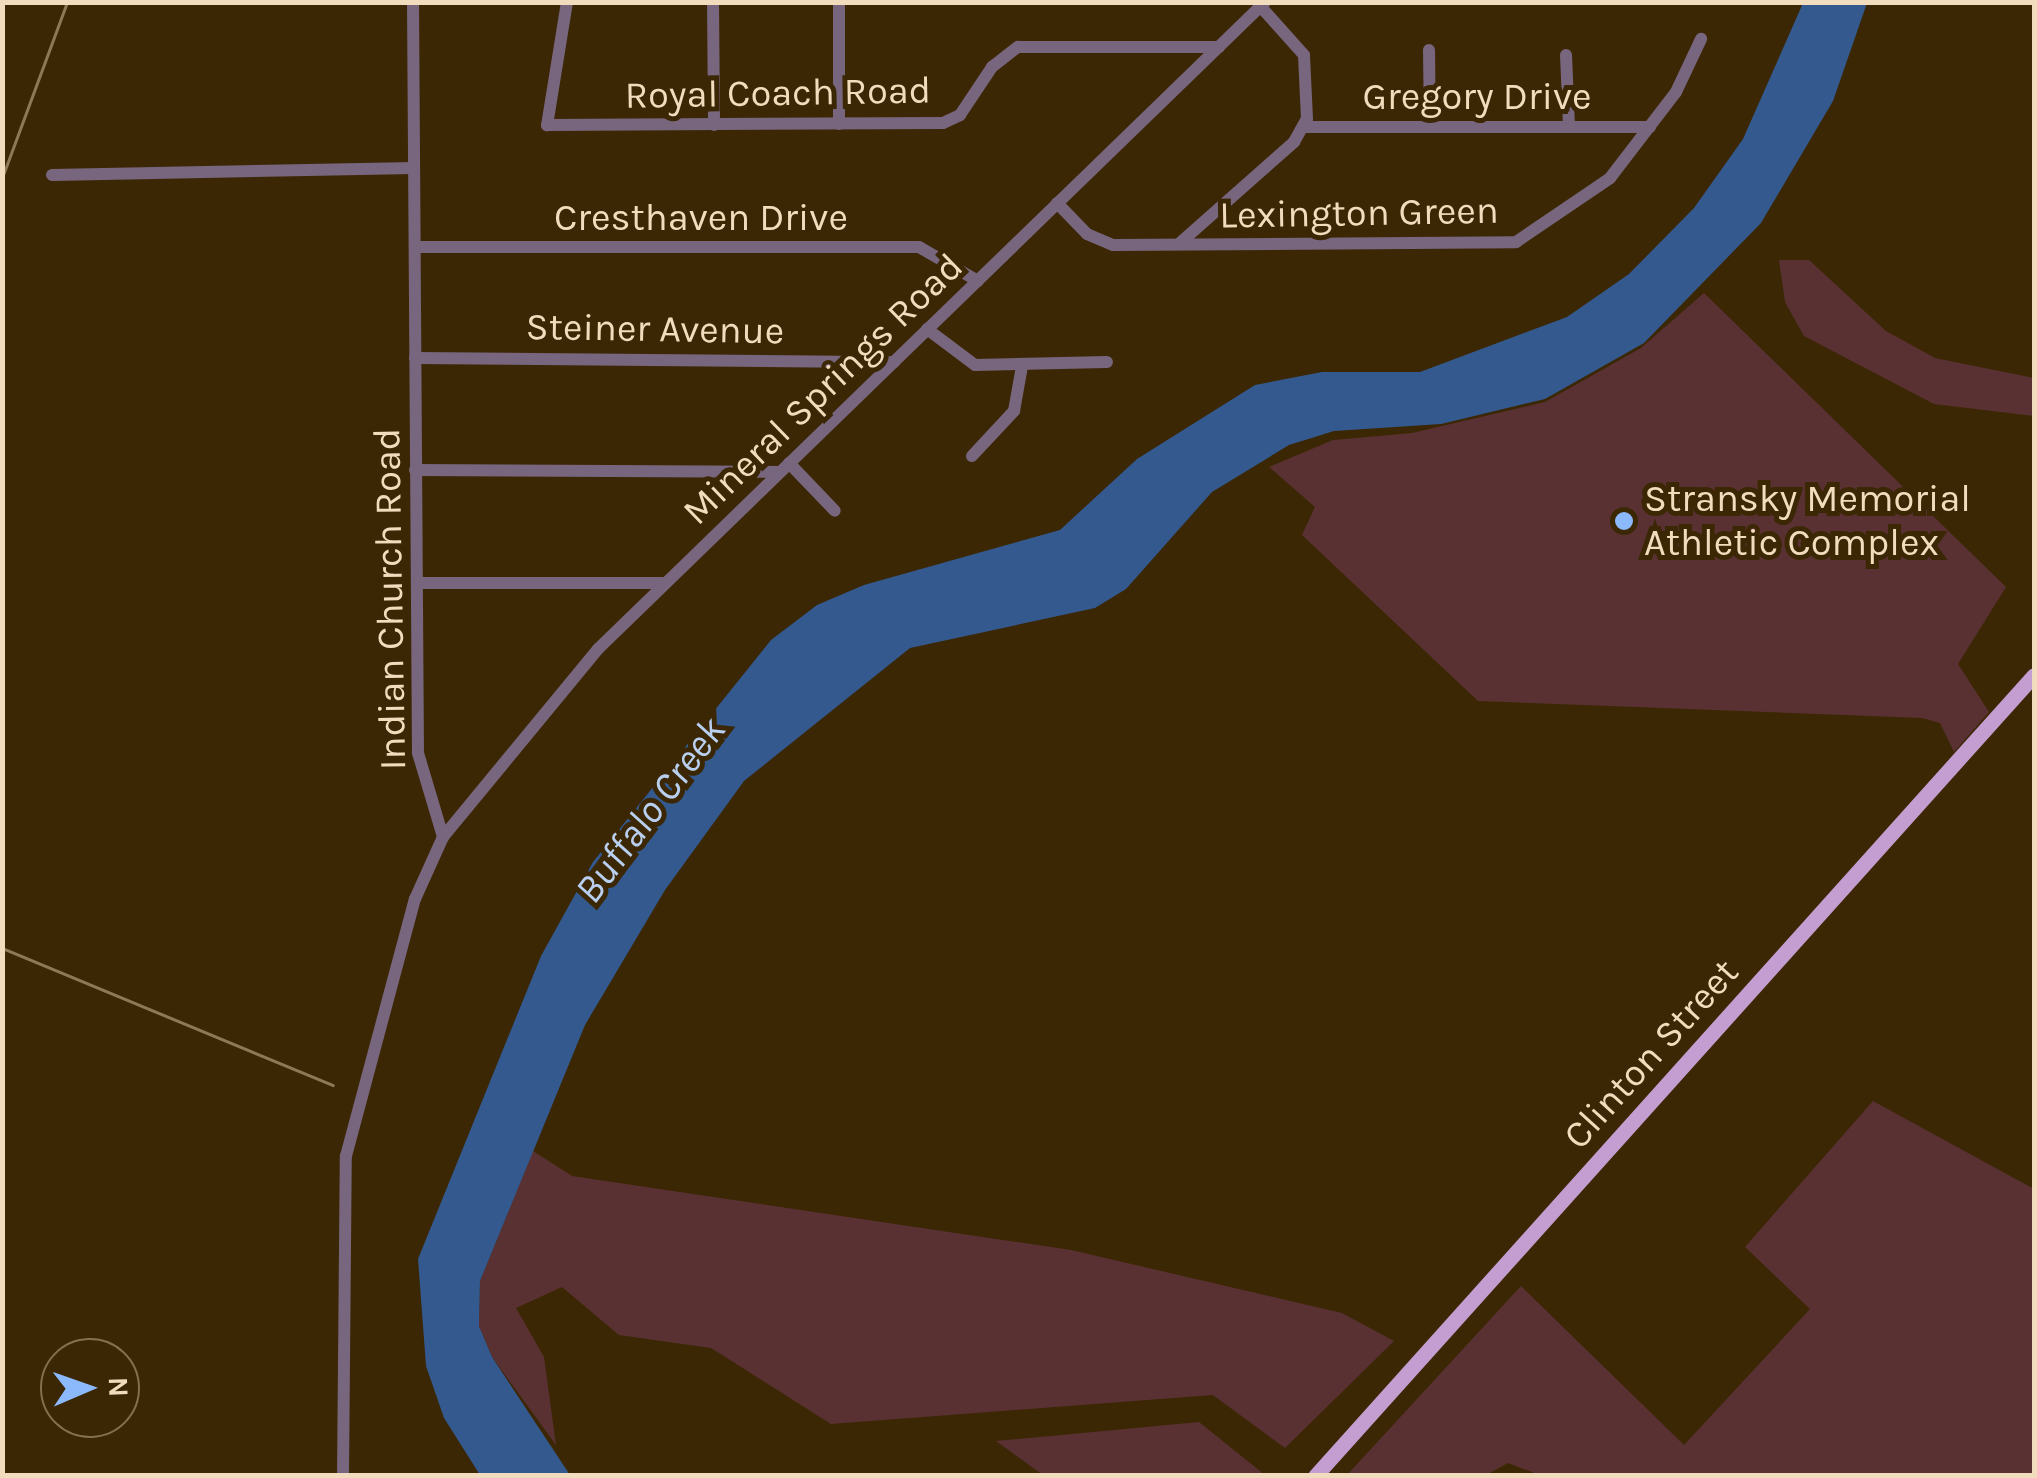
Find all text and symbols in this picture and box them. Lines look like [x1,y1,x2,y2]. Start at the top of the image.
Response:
street label: Royal Coach Road [624,68,932,118]
street label: Gregory Drive [1362,74,1592,120]
street label: Lexington Green [1219,188,1499,238]
street label: Cresthaven Drive [554,195,848,241]
street label: Mineral Springs Road [674,244,972,534]
street label: Steiner Avenue [525,304,785,354]
street label: Indian Church Road [364,427,416,771]
place label: Stransky Memorial Athletic Complex [1644,476,1971,566]
marker: Stransky Memorial Athletic Complex [1613,510,1635,532]
water label: Buffalo Creek [564,707,736,913]
street label: Clinton Street [1554,950,1748,1158]
north arrow [40,1338,140,1438]
text: N [102,1376,135,1398]

